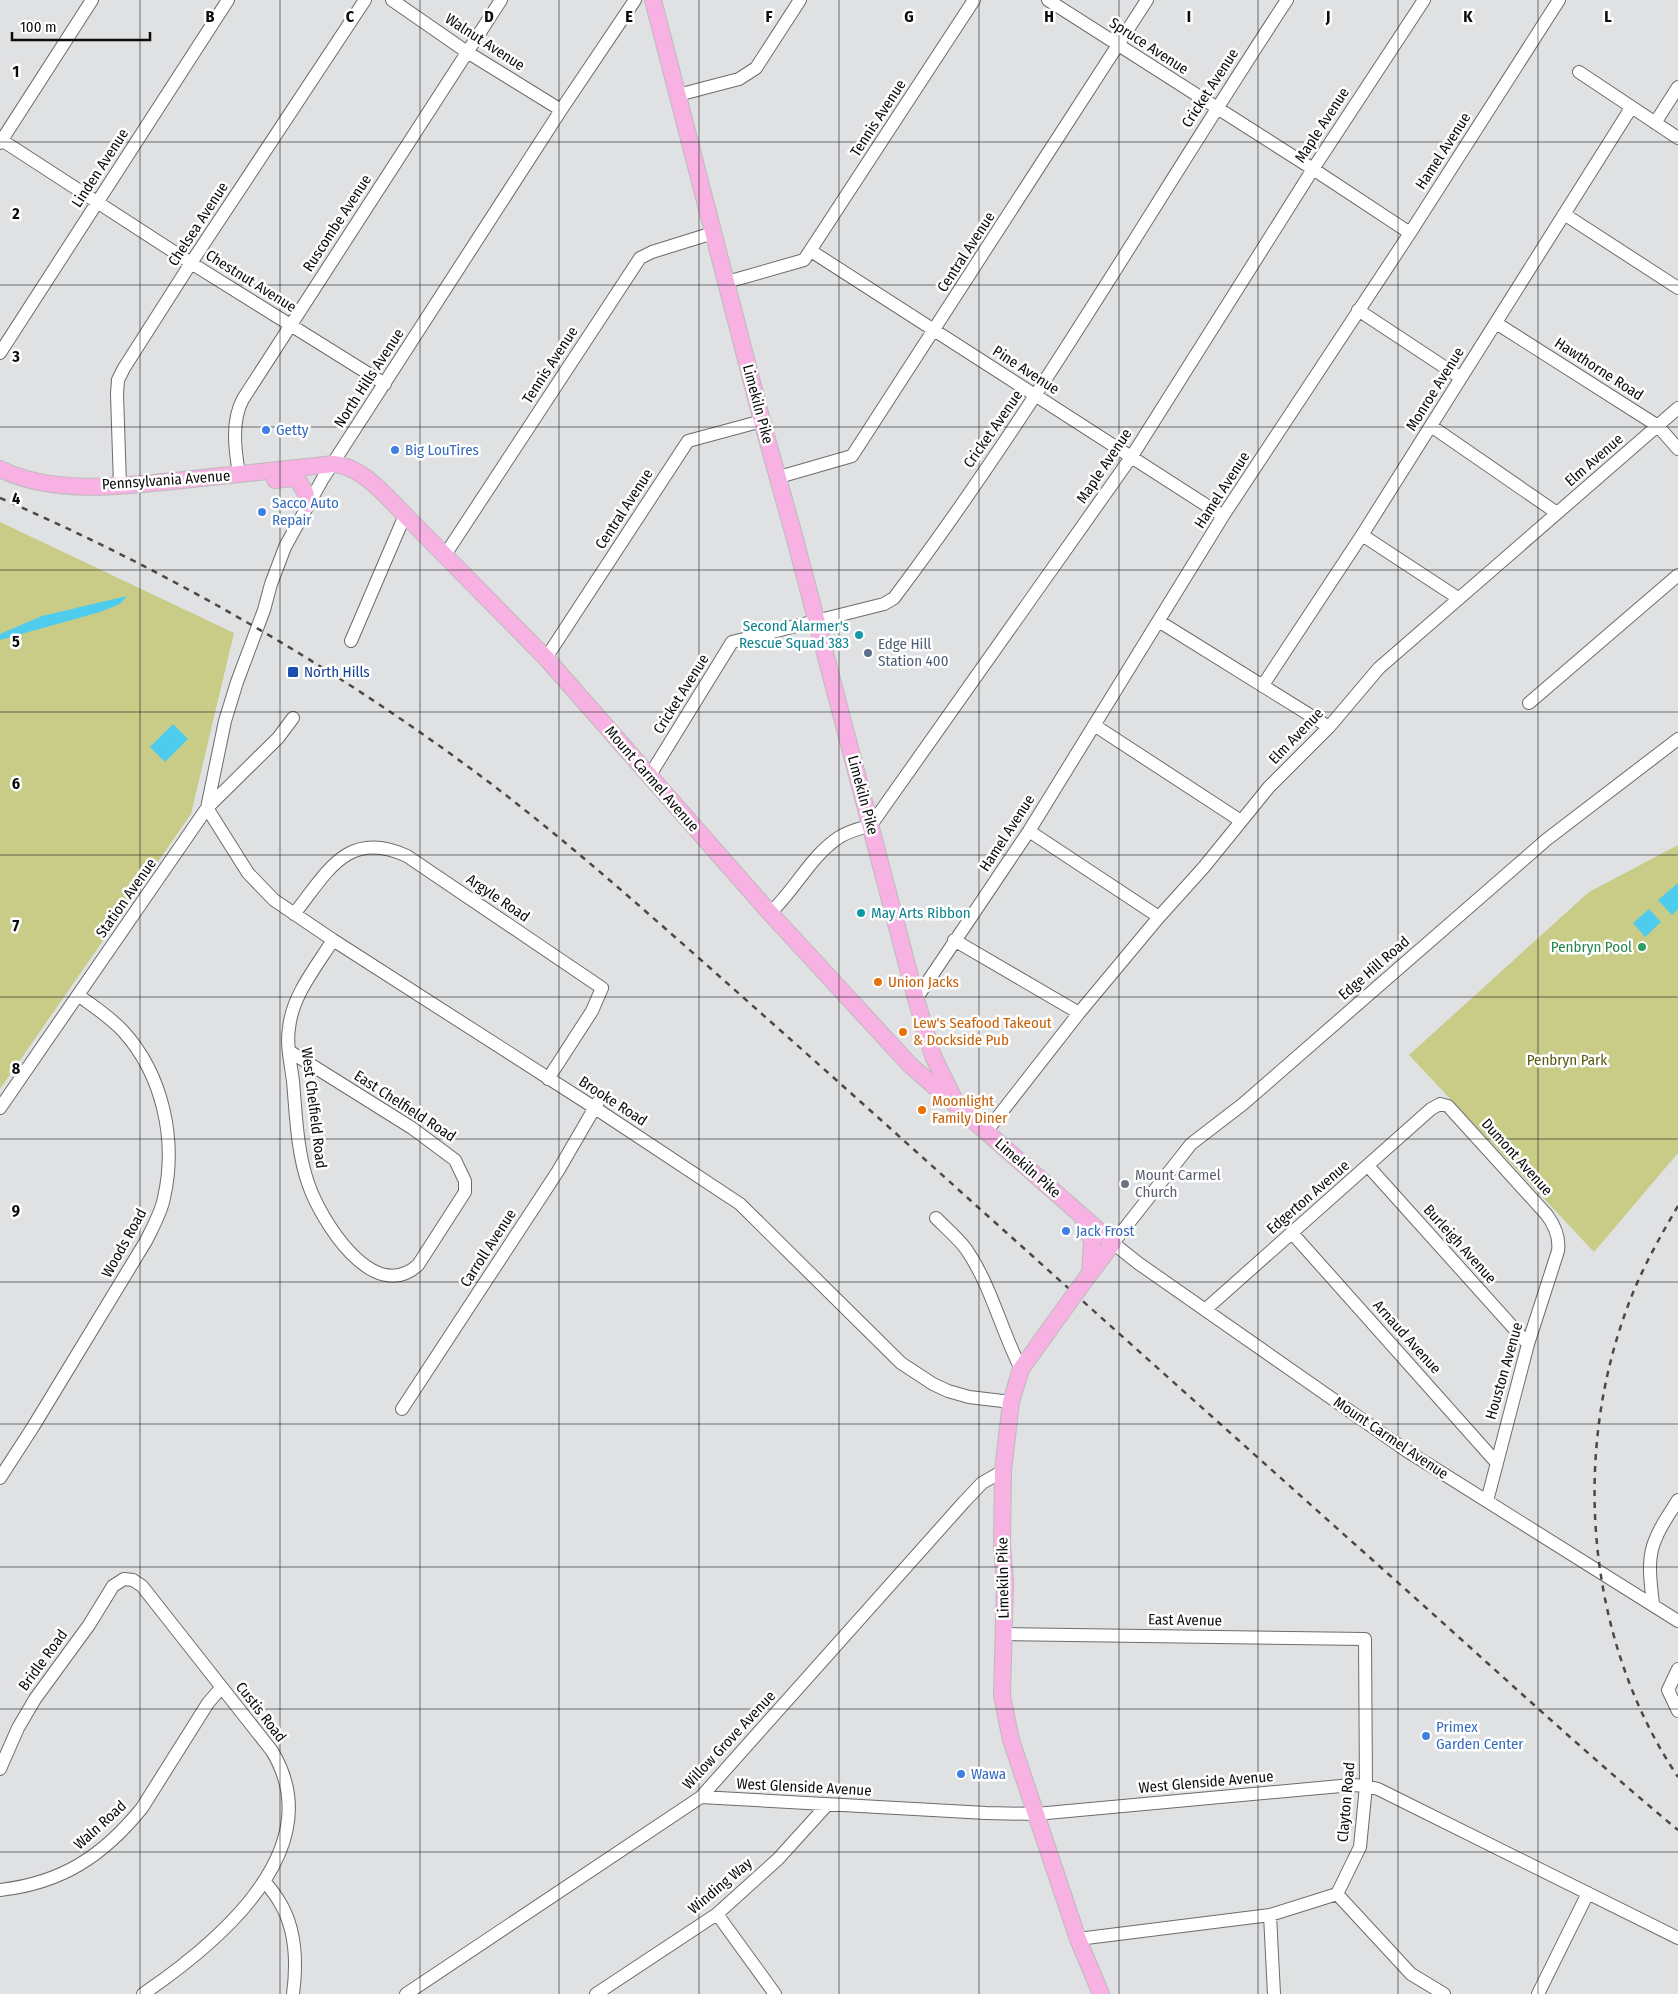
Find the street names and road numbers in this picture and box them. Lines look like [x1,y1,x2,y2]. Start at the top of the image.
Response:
street label: Walnut Avenue [442,10,528,74]
street label: Spruce Avenue [1106,14,1192,78]
street label: Cricket Avenue [1178,45,1242,131]
street label: Tennis Avenue [846,76,910,160]
street label: Maple Avenue [1291,84,1353,166]
street label: Hamel Avenue [1412,109,1474,193]
street label: Linden Avenue [68,125,132,211]
street label: Ruscombe Avenue [299,171,375,275]
street label: Chelsea Avenue [164,179,232,269]
street label: Central Avenue [933,208,999,296]
street label: Chestnut Avenue [202,246,300,316]
street label: Tennis Avenue [518,323,582,407]
street label: North Hills Avenue [330,325,408,431]
street label: Hawthorne Road [1551,334,1647,404]
street label: Pine Avenue [989,342,1063,398]
street label: Monroe Avenue [1402,344,1468,434]
street label: Limekiln Pike [739,362,777,446]
street label: Cricket Avenue [960,387,1026,471]
street label: Maple Avenue [1073,425,1135,507]
street label: Elm Avenue [1561,430,1627,490]
street label: Hamel Avenue [1191,448,1253,532]
street label: Central Avenue [591,465,657,553]
street label: Pennsylvania Avenue [101,467,231,493]
street label: Cricket Avenue [649,651,713,737]
street label: Elm Avenue [1265,704,1327,768]
street label: Mount Carmel Avenue [601,722,703,836]
street label: Limekiln Pike [844,753,882,837]
street label: Hamel Avenue [976,791,1038,875]
street label: Station Avenue [92,855,160,941]
street label: Argyle Road [463,870,533,926]
street label: Edge Hill Road [1335,932,1413,1004]
street label: West Chelfield Road [298,1046,330,1170]
street label: East Chelfield Road [351,1066,459,1146]
street label: Brooke Road [576,1072,650,1130]
street label: Dumont Avenue [1478,1115,1556,1199]
street label: Limekiln Pike [991,1134,1065,1202]
street label: Edgerton Avenue [1263,1156,1353,1238]
street label: Burleigh Avenue [1420,1201,1500,1287]
street label: Woods Road [98,1205,150,1281]
street label: Carroll Avenue [456,1206,520,1290]
street label: Arnaud Avenue [1369,1296,1445,1378]
street label: Houston Avenue [1482,1320,1526,1422]
street label: Mount Carmel Avenue [1330,1393,1452,1483]
street label: Limekiln Pike [993,1537,1013,1619]
street label: East Avenue [1148,1610,1222,1630]
street label: Bridle Road [15,1626,71,1694]
street label: Custis Road [232,1678,290,1746]
street label: Willow Grove Avenue [679,1687,779,1793]
street label: Clayton Road [1334,1761,1358,1843]
street label: West Glenside Avenue [1138,1767,1274,1797]
street label: West Glenside Avenue [736,1774,872,1800]
street label: Waln Road [70,1797,130,1853]
street label: Winding Way [684,1854,756,1918]

